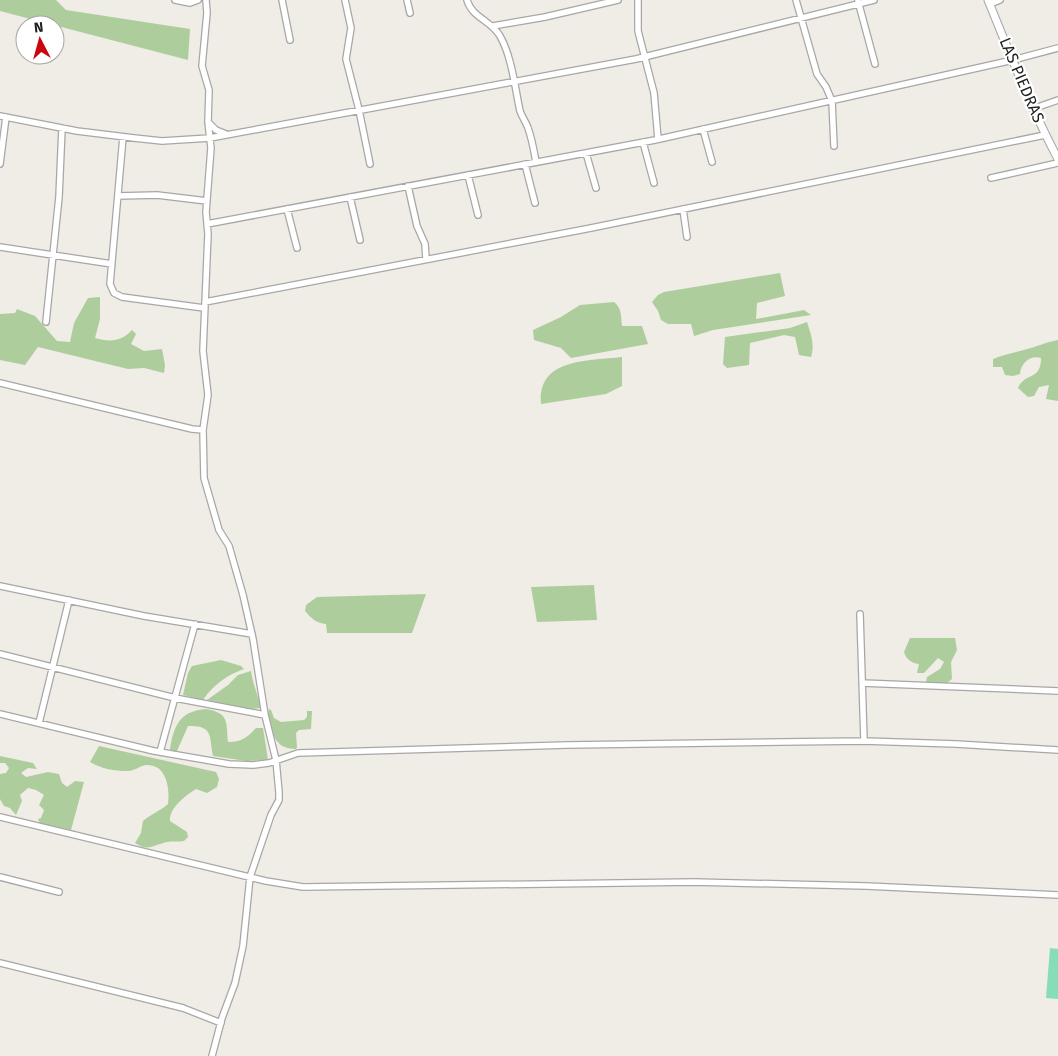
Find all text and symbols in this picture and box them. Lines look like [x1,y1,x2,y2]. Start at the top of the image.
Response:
north arrow [15,15,65,65]
text: N [33,19,44,37]
street label: LAS PIEDRAS [996,35,1049,126]

